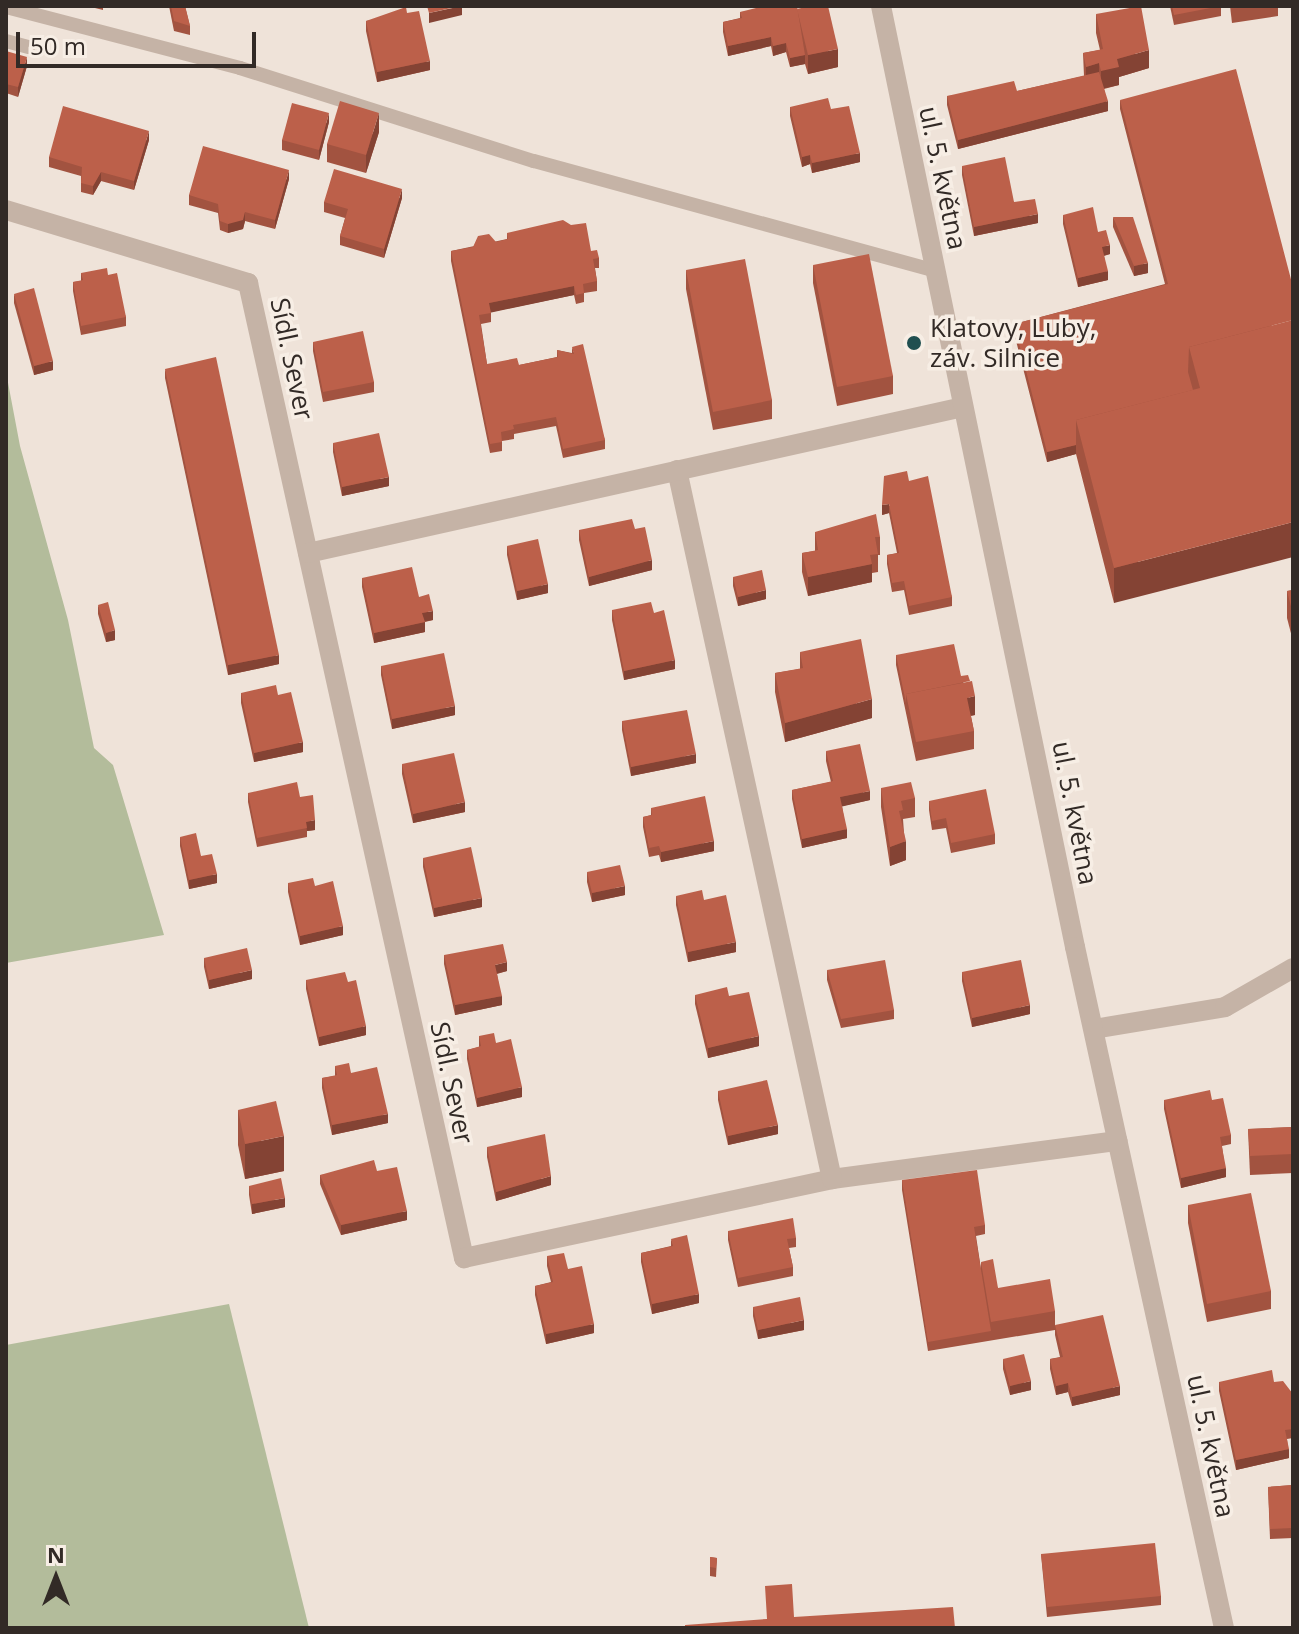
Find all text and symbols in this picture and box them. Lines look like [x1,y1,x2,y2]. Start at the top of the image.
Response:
scale bar [20,16,260,66]
text: 50 m [30,29,86,62]
street label: ul. 5. května [913,104,973,252]
street label: Sídl. Sever [264,295,320,423]
place label: Klatovy, Luby, záv. Silnice [930,312,1097,374]
marker: Klatovy, Luby, záv. Silnice [905,334,923,352]
street label: ul. 5. května [1046,739,1104,887]
street label: Sídl. Sever [424,1019,480,1147]
street label: ul. 5. května [1181,1372,1241,1520]
north arrow [16,1538,96,1618]
text: N [47,1539,65,1569]

